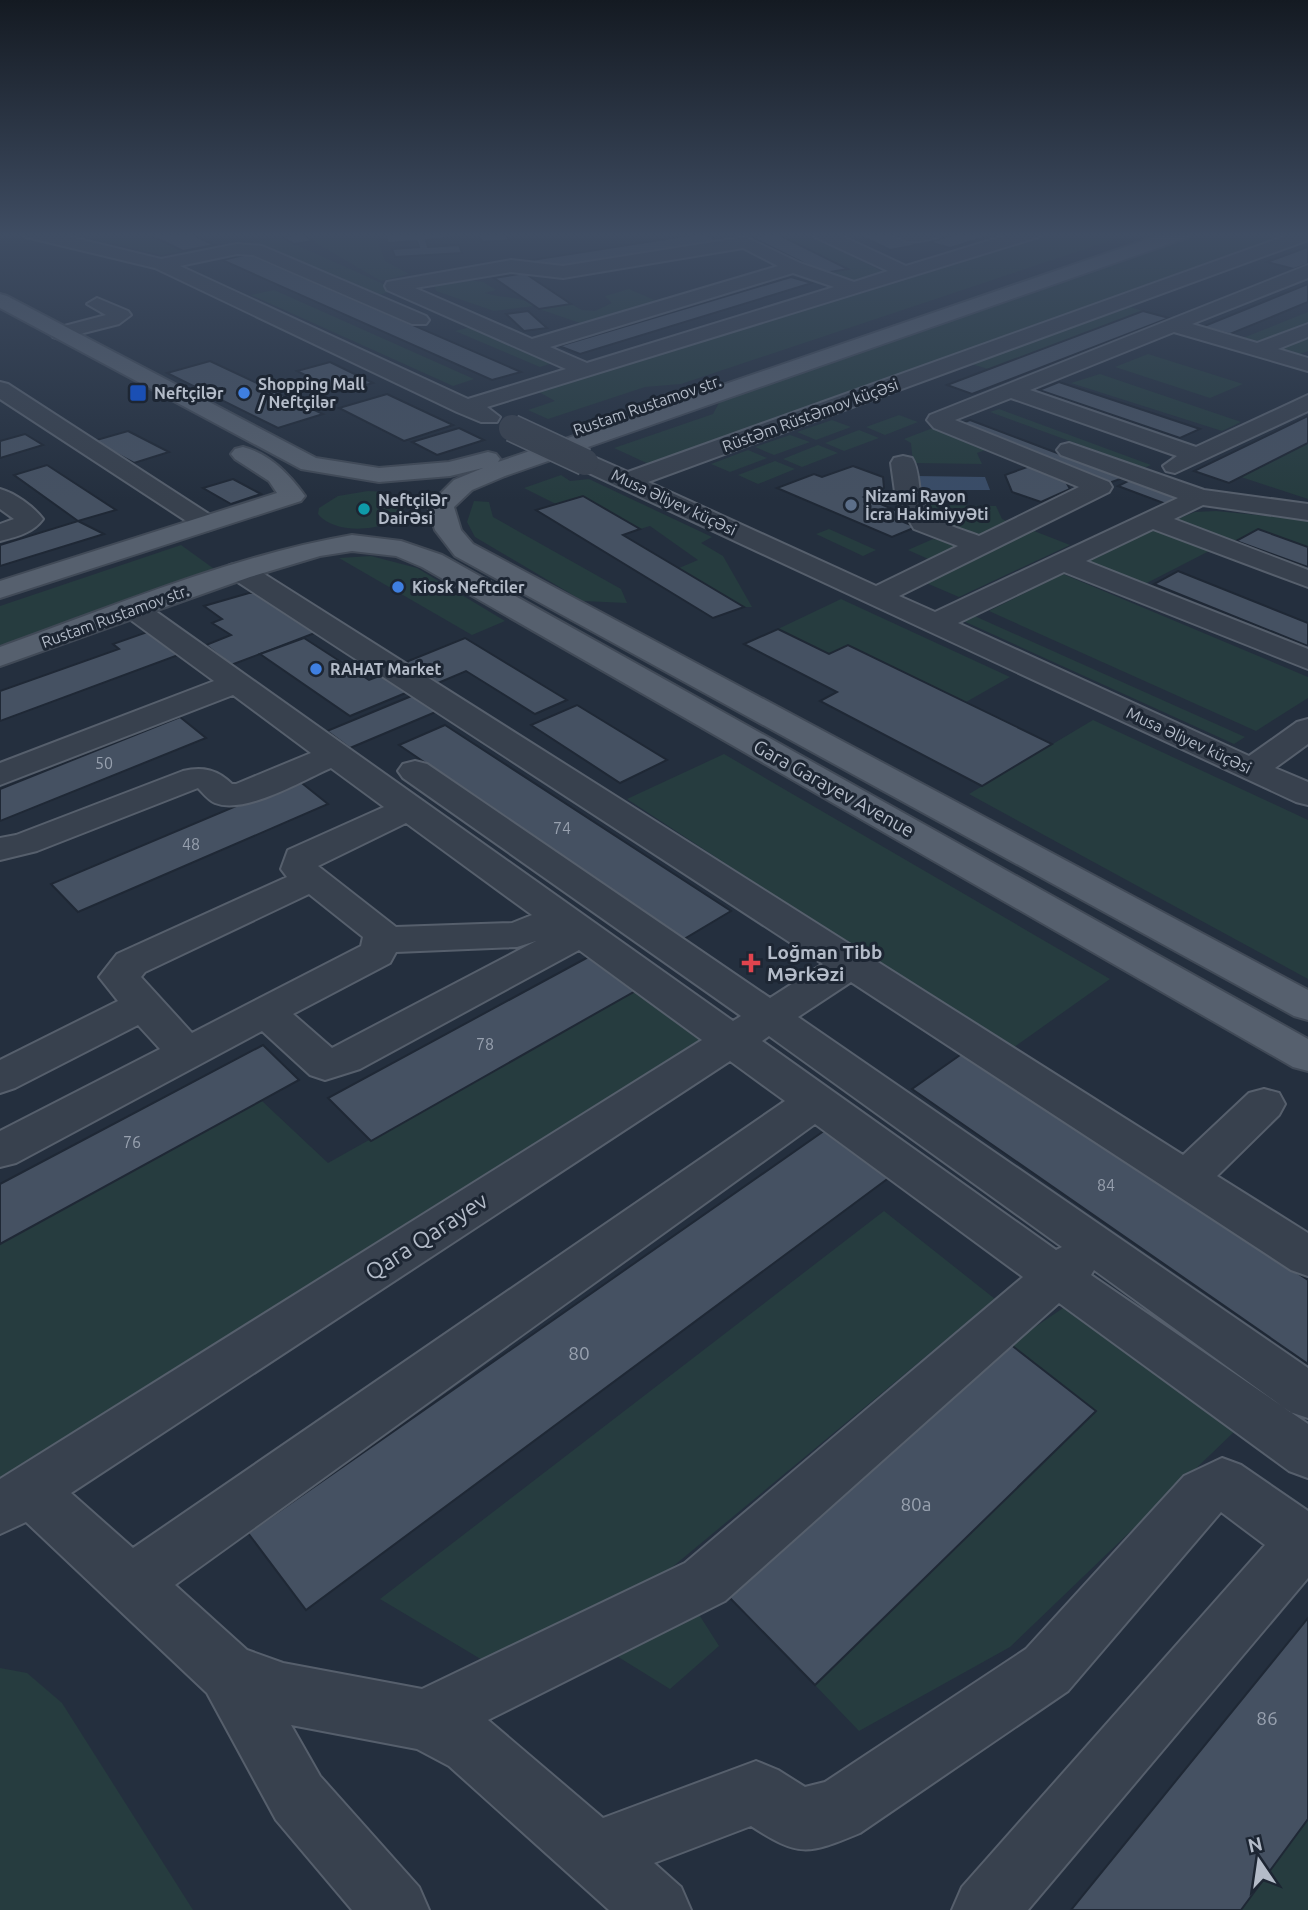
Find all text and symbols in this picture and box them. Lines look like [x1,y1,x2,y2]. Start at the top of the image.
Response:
street label: Rustam Rustamov str. [570,371,724,439]
place label: Shopping Mall / Neftçilәr [257,375,365,412]
street label: Rüstəm Rüstəmov küçəsi [720,375,900,455]
marker: Neftçilər [128,383,148,403]
place label: Neftçilər [154,384,224,403]
marker: Shopping Mall / Neftçilәr [236,385,252,401]
street label: Musa Əliyev küçəsi [609,465,739,539]
place label: Nizami Rayon İcra Hakimiyyəti [865,487,989,523]
place label: Neftçilər Dairəsi [378,491,448,527]
marker: Nizami Rayon İcra Hakimiyyəti [843,497,859,513]
marker: Neftçilər Dairəsi [356,501,372,517]
place label: Kiosk Neftciler [412,578,525,596]
marker: Kiosk Neftciler [390,579,406,595]
street label: Rustam Rustamov str. [39,581,191,651]
place label: RAHAT Market [330,660,441,678]
marker: RAHAT Market [308,661,324,677]
street label: Musa Əliyev küçəsi [1124,703,1254,777]
street label: Gara Garayev Avenue [750,735,918,841]
house number: 50 [95,754,113,772]
house number: 74 [553,819,571,837]
house number: 48 [182,835,200,853]
place label: Loğman Tibb Mərkəzi [767,941,882,985]
marker: Loğman Tibb Mərkəzi [741,953,761,973]
house number: 78 [476,1035,494,1053]
house number: 76 [123,1133,141,1151]
house number: 84 [1097,1176,1115,1194]
street label: Qara Qarayev [360,1187,492,1285]
house number: 80 [568,1342,590,1364]
house number: 80a [900,1493,932,1515]
house number: 86 [1256,1707,1278,1729]
north arrow [1224,1826,1294,1896]
text: N [1246,1832,1265,1857]

